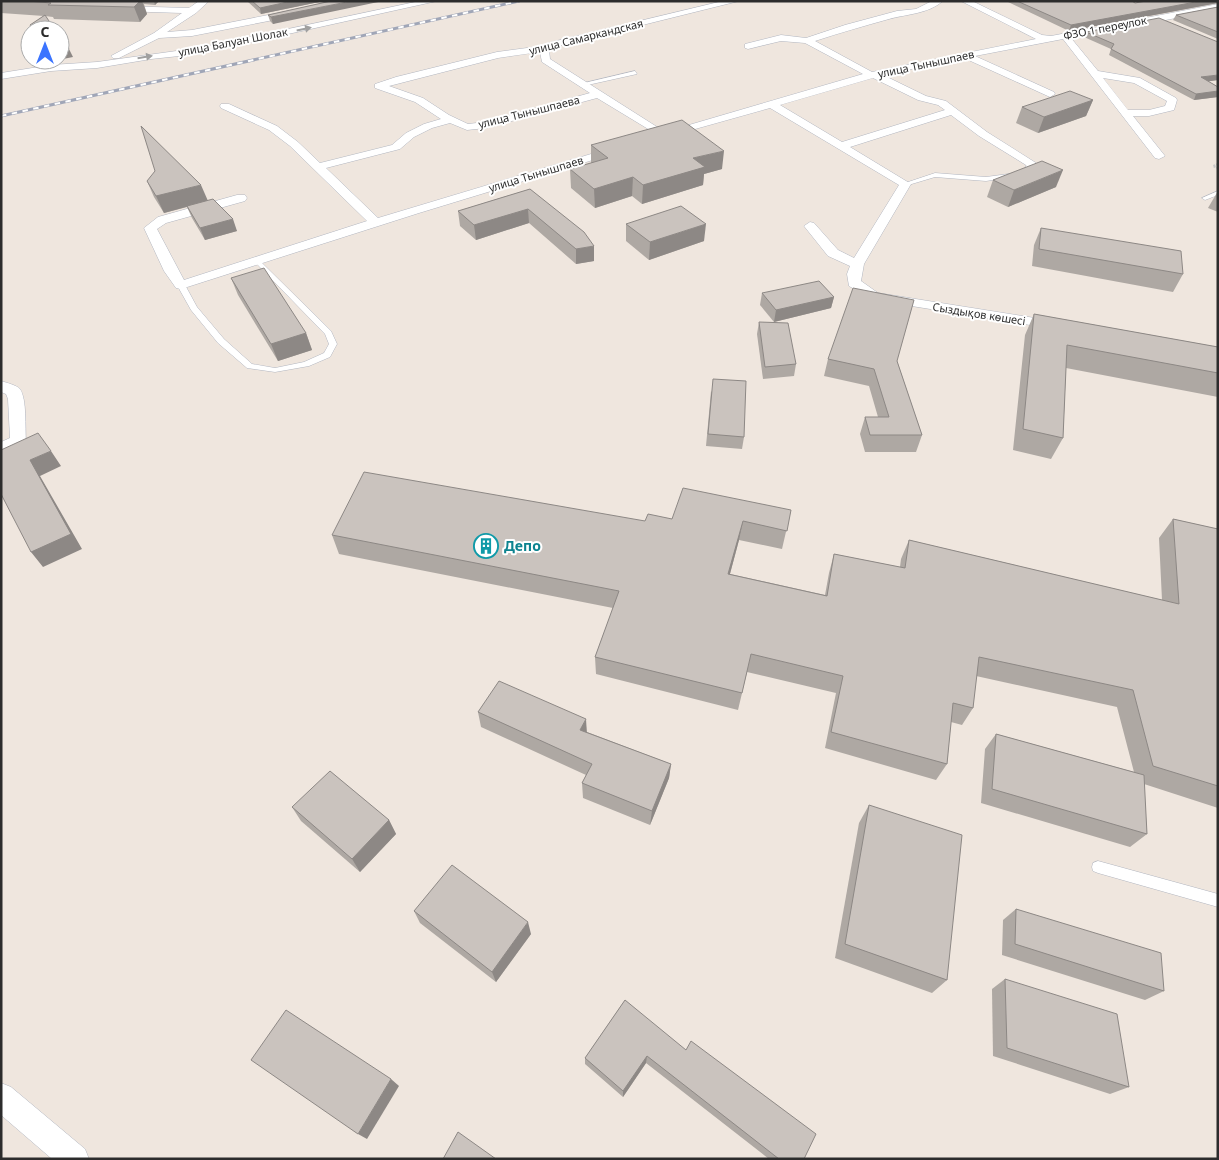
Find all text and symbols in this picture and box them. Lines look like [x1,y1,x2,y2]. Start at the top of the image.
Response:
street label: ФЗО 1 переулок [1062,12,1148,43]
street label: улица Самаркандская [527,15,645,58]
north arrow [20,20,70,70]
text: С [40,22,50,41]
street label: улица Балуан Шолак [177,24,289,59]
one-way arrow [297,25,312,33]
street label: улица Тынышпаев [876,46,975,81]
one-way arrow [137,53,153,61]
street label: улица Тынышпаева [476,92,581,131]
street label: улица Тынышпаев [487,152,585,195]
street label: Сыздықов көшесі [932,299,1027,328]
building icon: Депо [473,533,499,559]
place label: Депо [504,536,541,555]

